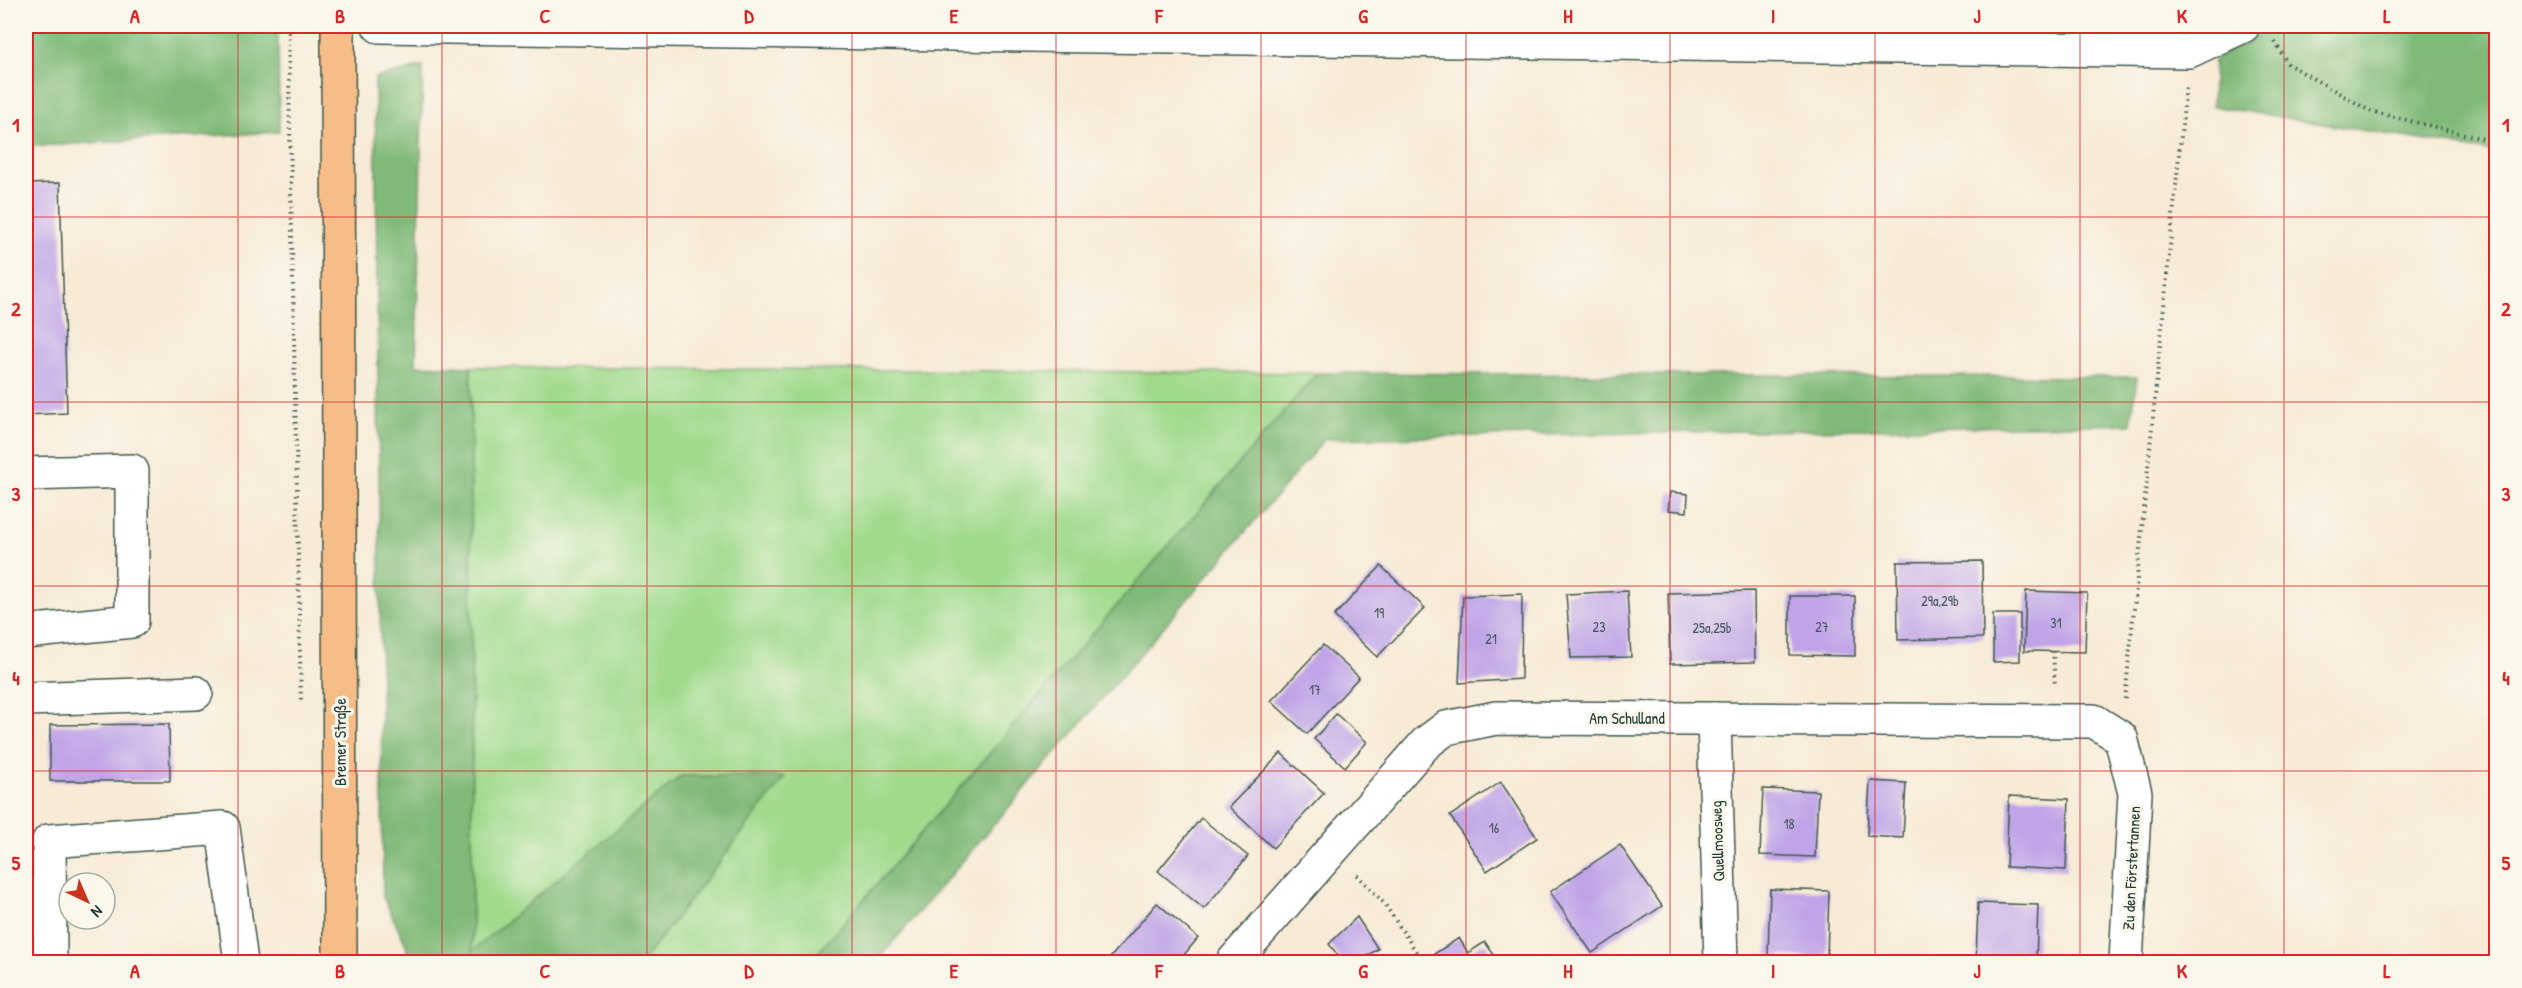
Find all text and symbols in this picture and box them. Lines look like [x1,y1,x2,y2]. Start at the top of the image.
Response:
text: A [130,2,140,29]
text: B [335,2,345,29]
text: C [540,2,551,29]
text: D [744,2,754,29]
text: E [950,2,959,29]
text: F [1154,2,1164,29]
text: G [1358,2,1368,29]
text: H [1563,2,1573,29]
text: I [1771,2,1775,29]
text: J [1973,2,1981,29]
text: K [2177,2,2188,29]
text: L [2383,2,2391,29]
text: 1 [12,111,20,138]
text: 1 [2502,111,2510,138]
text: 2 [11,295,21,322]
text: 2 [2501,295,2511,322]
text: 3 [12,480,21,507]
text: 3 [2502,480,2511,507]
house number: 29a,29b [1921,591,1959,610]
house number: 19 [1374,603,1384,622]
house number: 31 [2050,613,2062,632]
house number: 23 [1593,617,1605,636]
house number: 27 [1815,617,1829,636]
house number: 25a,25b [1692,618,1732,637]
house number: 21 [1485,629,1497,648]
text: 4 [12,664,20,691]
text: 4 [2502,664,2510,691]
house number: 17 [1309,680,1321,699]
street label: Bremer Straße [329,697,351,786]
street label: Am Schulland [1589,707,1665,729]
street label: Quellmoosweg [1705,800,1729,882]
street label: Zu den Förstertannen [2117,805,2145,931]
house number: 18 [1783,814,1795,833]
house number: 16 [1489,818,1500,837]
text: 5 [12,849,21,876]
text: 5 [2502,849,2511,876]
north arrow [57,871,117,931]
text: N [86,901,108,923]
text: A [130,957,140,984]
text: B [335,957,345,984]
text: C [540,957,551,984]
text: D [744,957,754,984]
text: E [950,957,959,984]
text: F [1154,957,1164,984]
text: G [1358,957,1368,984]
text: H [1563,957,1573,984]
text: I [1771,957,1775,984]
text: J [1973,957,1981,984]
text: K [2177,957,2188,984]
text: L [2383,957,2391,984]

